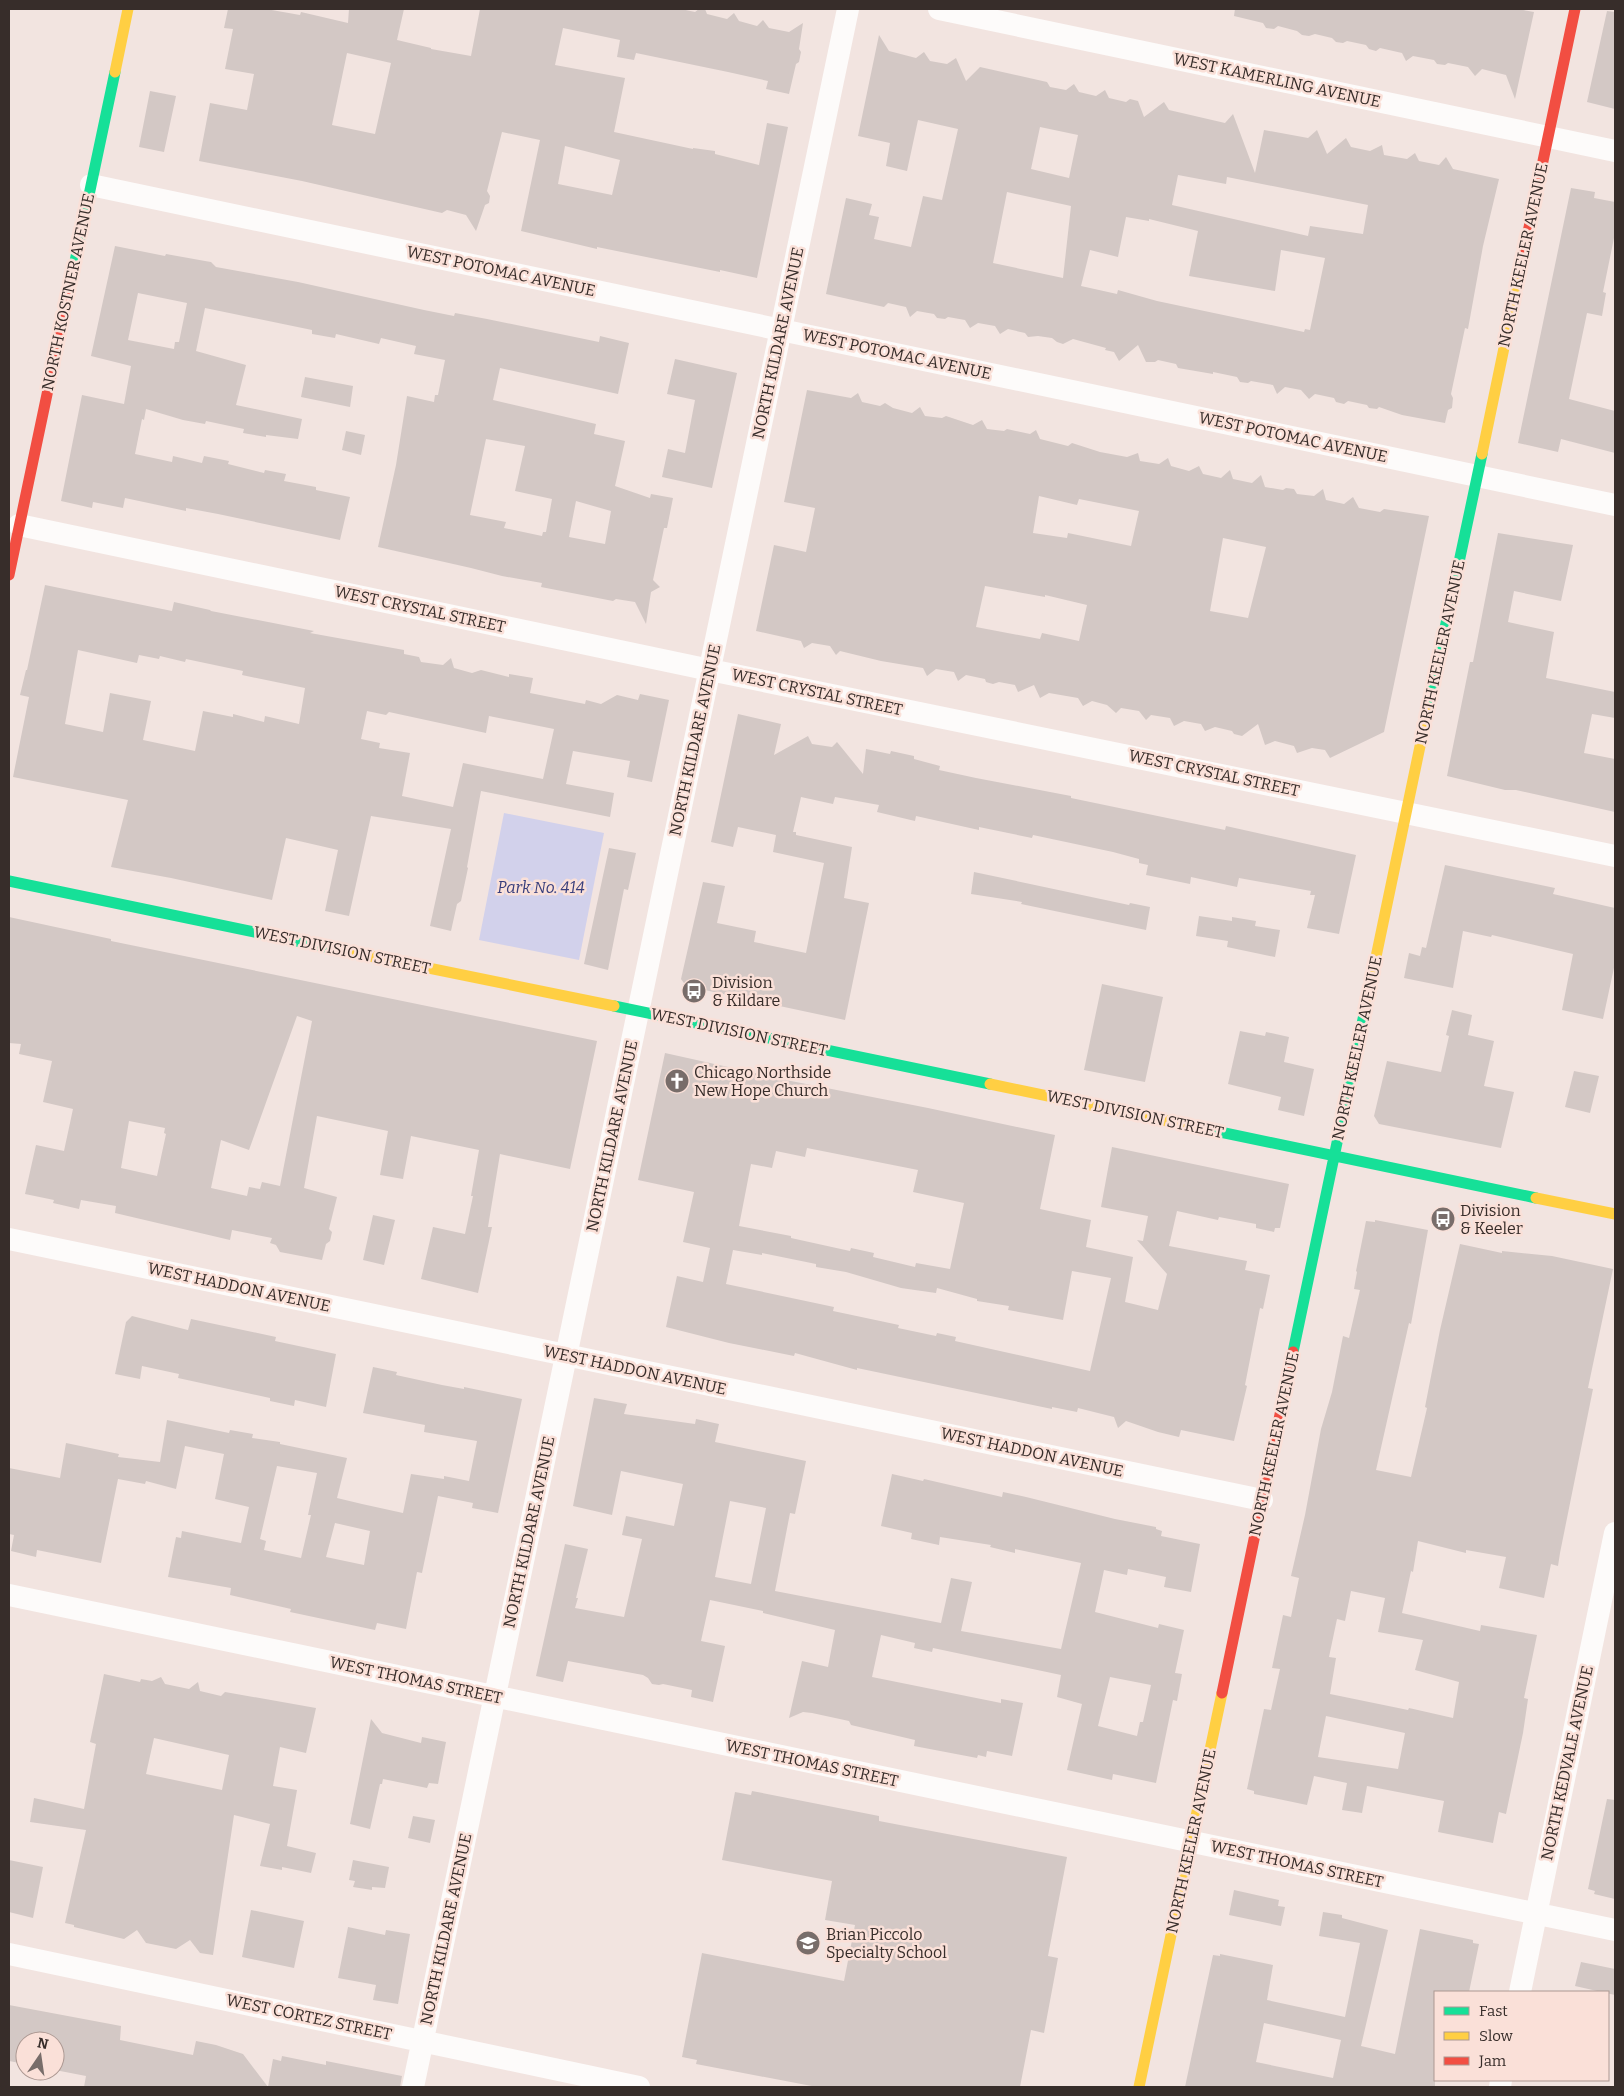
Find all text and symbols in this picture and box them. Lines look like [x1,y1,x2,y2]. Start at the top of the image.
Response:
street label: WEST KAMERLING AVENUE [1172,49,1382,111]
street label: NORTH KEELER AVENUE [1494,161,1552,349]
street label: NORTH KOSTNER AVENUE [38,192,98,392]
street label: WEST POTOMAC AVENUE [405,242,597,300]
street label: NORTH KILDARE AVENUE [748,245,808,441]
street label: WEST POTOMAC AVENUE [801,325,993,383]
street label: WEST POTOMAC AVENUE [1197,408,1389,466]
street label: NORTH KEELER AVENUE [1411,558,1469,746]
street label: WEST CRYSTAL STREET [333,582,507,636]
street label: NORTH KILDARE AVENUE [665,642,725,838]
street label: WEST CRYSTAL STREET [730,665,904,719]
street label: WEST CRYSTAL STREET [1127,746,1301,800]
park label: Park No. 414 [497,878,585,897]
street label: WEST DIVISION STREET [252,922,432,978]
street label: NORTH KEELER AVENUE [1328,954,1386,1142]
place label: Division & Kildare [712,973,780,1010]
bus stop icon: Division & Kildare [681,978,707,1004]
street label: WEST DIVISION STREET [649,1004,829,1060]
street label: NORTH KILDARE AVENUE [582,1038,642,1234]
place label: Chicago Northside New Hope Church [694,1063,831,1100]
church icon: Chicago Northside New Hope Church [664,1068,690,1094]
street label: WEST DIVISION STREET [1045,1086,1225,1142]
place label: Division & Keeler [1460,1201,1523,1238]
bus stop icon: Division & Keeler [1430,1206,1456,1232]
street label: WEST HADDON AVENUE [146,1258,332,1316]
street label: WEST HADDON AVENUE [542,1341,728,1399]
street label: NORTH KEELER AVENUE [1245,1350,1303,1538]
street label: WEST HADDON AVENUE [939,1423,1125,1481]
street label: NORTH KILDARE AVENUE [499,1434,559,1630]
street label: WEST THOMAS STREET [328,1652,504,1708]
street label: NORTH KEDVALE AVENUE [1537,1664,1597,1862]
street label: WEST THOMAS STREET [724,1735,900,1791]
street label: NORTH KEELER AVENUE [1162,1747,1220,1935]
street label: NORTH KILDARE AVENUE [416,1831,476,2027]
street label: WEST THOMAS STREET [1209,1836,1385,1892]
place label: Brian Piccolo Specialty School [826,1925,947,1962]
school or university icon: Brian Piccolo Specialty School [795,1930,821,1956]
street label: WEST CORTEZ STREET [225,1990,393,2044]
legend [1434,1991,1609,2081]
text: Fast [1479,2002,1508,2020]
text: Slow [1479,2027,1514,2045]
north arrow [15,2031,65,2081]
text: N [36,2034,50,2053]
text: Jam [1478,2052,1507,2070]

